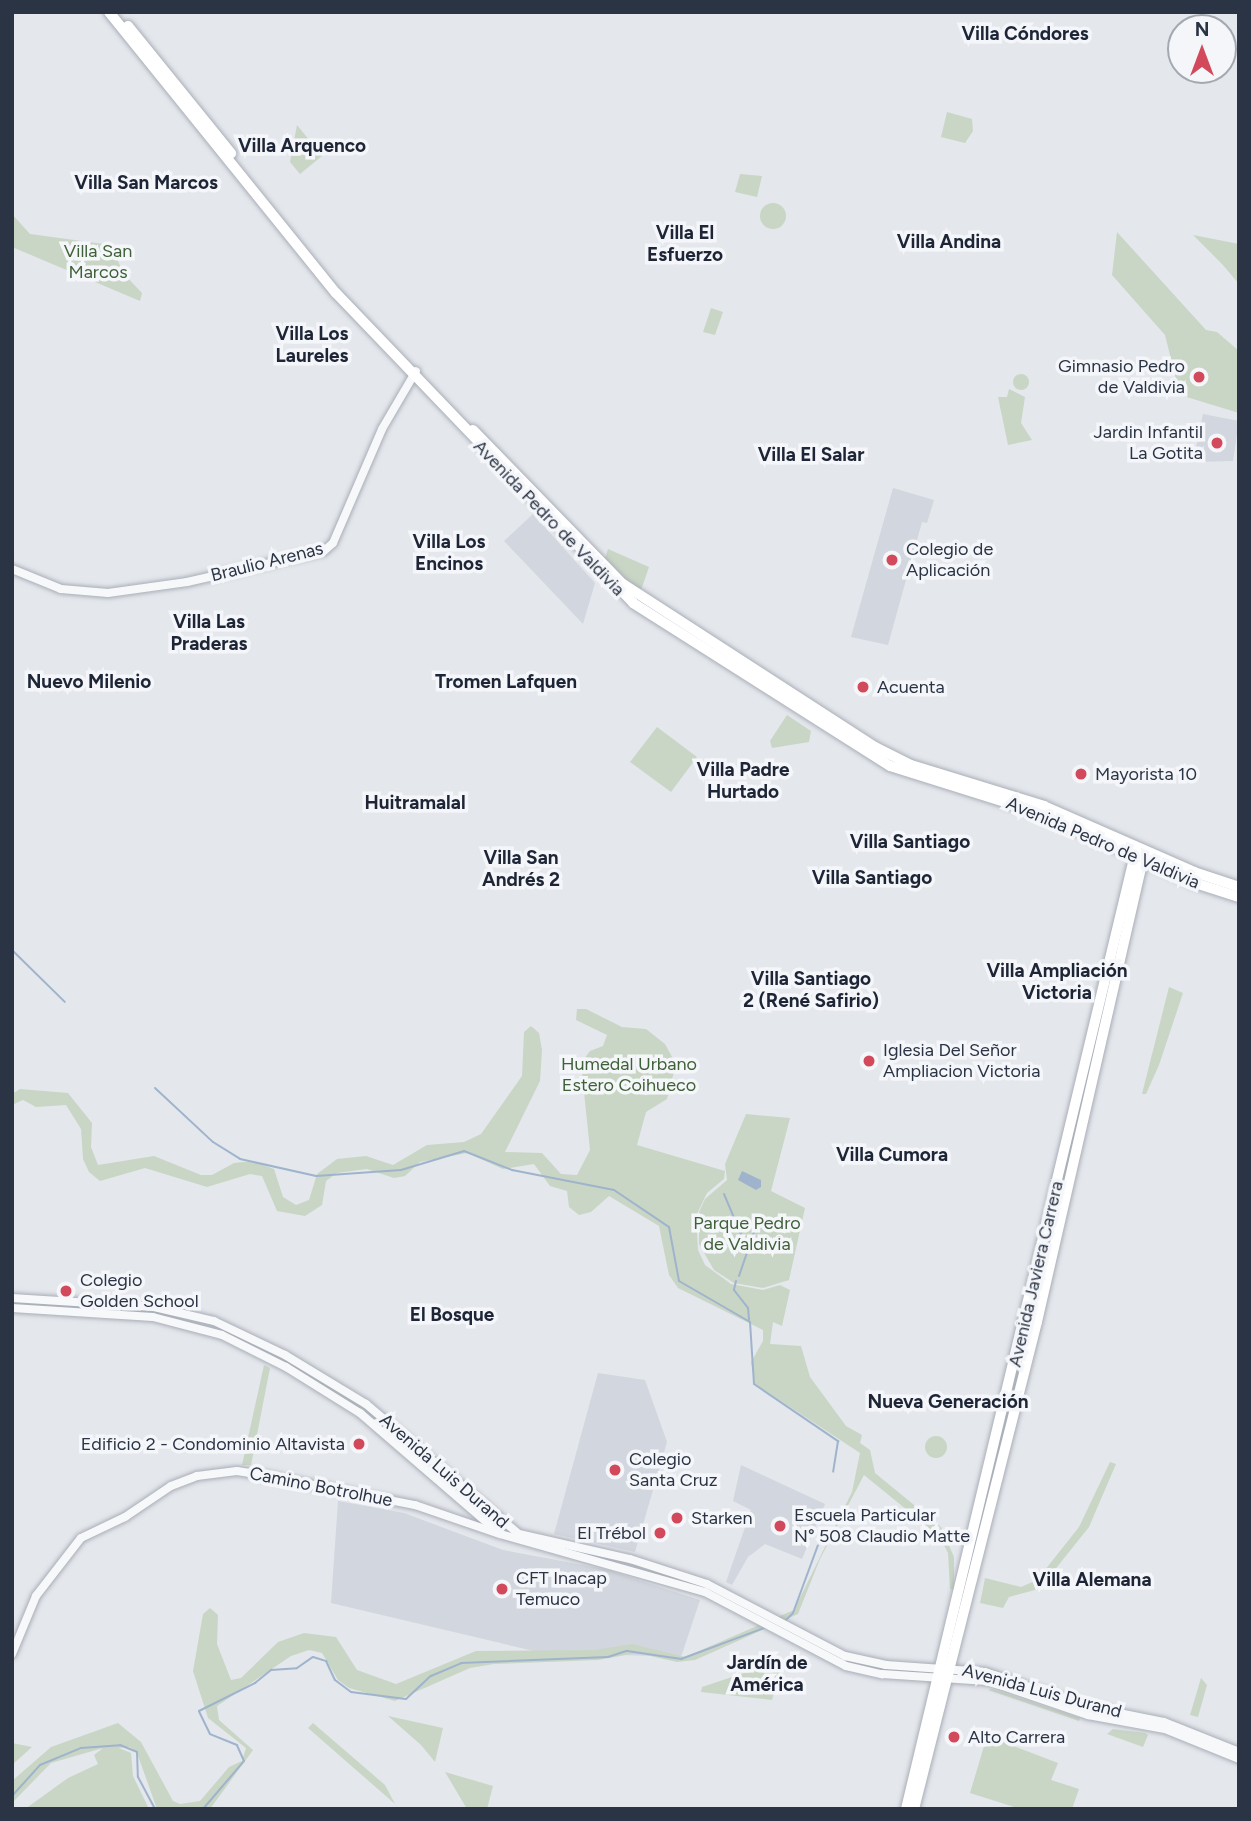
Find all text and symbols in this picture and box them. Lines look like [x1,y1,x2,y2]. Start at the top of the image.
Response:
north arrow [1167,14,1237,84]
text: N [1195,18,1209,41]
district label: Villa Cóndores [961,23,1089,45]
district label: Villa Arquenco [238,135,366,157]
district label: Villa San Marcos [74,172,218,194]
district label: Villa El Esfuerzo [647,222,723,266]
district label: Villa Andina [897,231,1001,253]
park label: Villa San Marcos [64,241,132,284]
district label: Villa Los Laureles [276,323,348,367]
place label: Gimnasio Pedro de Valdivia [1058,356,1185,398]
marker: Gimnasio Pedro de Valdivia [1191,369,1207,385]
place label: Jardin Infantil La Gotita [1094,422,1203,464]
marker: Jardin Infantil La Gotita [1209,435,1225,451]
street label: Avenida Pedro de Valdivia [469,436,629,600]
district label: Villa El Salar [758,444,864,466]
district label: Villa Los Encinos [413,531,485,575]
street label: Braulio Arenas [209,538,325,586]
place label: Colegio de Aplicación [906,539,993,582]
marker: Colegio de Aplicación [884,552,900,568]
district label: Villa Las Praderas [171,611,247,655]
district label: Nuevo Milenio [27,671,151,693]
district label: Tromen Lafquen [435,671,577,693]
place label: Acuenta [877,676,945,698]
marker: Acuenta [855,679,871,695]
district label: Villa Padre Hurtado [696,759,790,803]
place label: Mayorista 10 [1095,763,1197,785]
marker: Mayorista 10 [1073,766,1089,782]
district label: Huitramalal [364,792,466,814]
street label: Avenida Pedro de Valdivia [1003,792,1203,894]
district label: Villa Santiago [850,831,970,853]
district label: Villa San Andrés 2 [482,847,560,891]
district label: Villa Santiago [812,867,932,889]
district label: Villa Ampliación Victoria [986,960,1128,1004]
district label: Villa Santiago 2 (René Safirio) [743,968,879,1012]
place label: Iglesia Del Señor Ampliacion Victoria [883,1040,1040,1082]
marker: Iglesia Del Señor Ampliacion Victoria [861,1053,877,1069]
park label: Humedal Urbano Estero Coihueco [561,1054,697,1096]
district label: Villa Cumora [836,1144,948,1166]
street label: Avenida Javiera Carrera [1004,1179,1068,1369]
park label: Parque Pedro de Valdivia [693,1213,801,1256]
place label: Colegio Golden School [80,1270,199,1312]
marker: Colegio Golden School [58,1283,74,1299]
district label: El Bosque [410,1304,494,1326]
district label: Nueva Generación [868,1391,1028,1413]
street label: Avenida Luis Durand [375,1409,513,1533]
place label: Edificio 2 - Condominio Altavista [81,1433,345,1455]
marker: Edificio 2 - Condominio Altavista [351,1436,367,1452]
place label: Colegio Santa Cruz [629,1449,718,1492]
marker: Colegio Santa Cruz [607,1462,623,1478]
street label: Camino Botrolhue [248,1463,394,1511]
place label: Escuela Particular N° 508 Claudio Matte [794,1505,970,1548]
place label: Starken [691,1507,752,1529]
marker: Starken [669,1510,685,1526]
marker: Escuela Particular N° 508 Claudio Matte [772,1518,788,1534]
place label: El Trébol [577,1522,646,1544]
marker: El Trébol [652,1525,668,1541]
place label: CFT Inacap Temuco [516,1568,607,1610]
district label: Villa Alemana [1032,1569,1152,1591]
marker: CFT Inacap Temuco [494,1581,510,1597]
district label: Jardín de América [726,1652,808,1696]
street label: Avenida Luis Durand [960,1659,1124,1723]
place label: Alto Carrera [968,1726,1065,1748]
marker: Alto Carrera [946,1729,962,1745]

